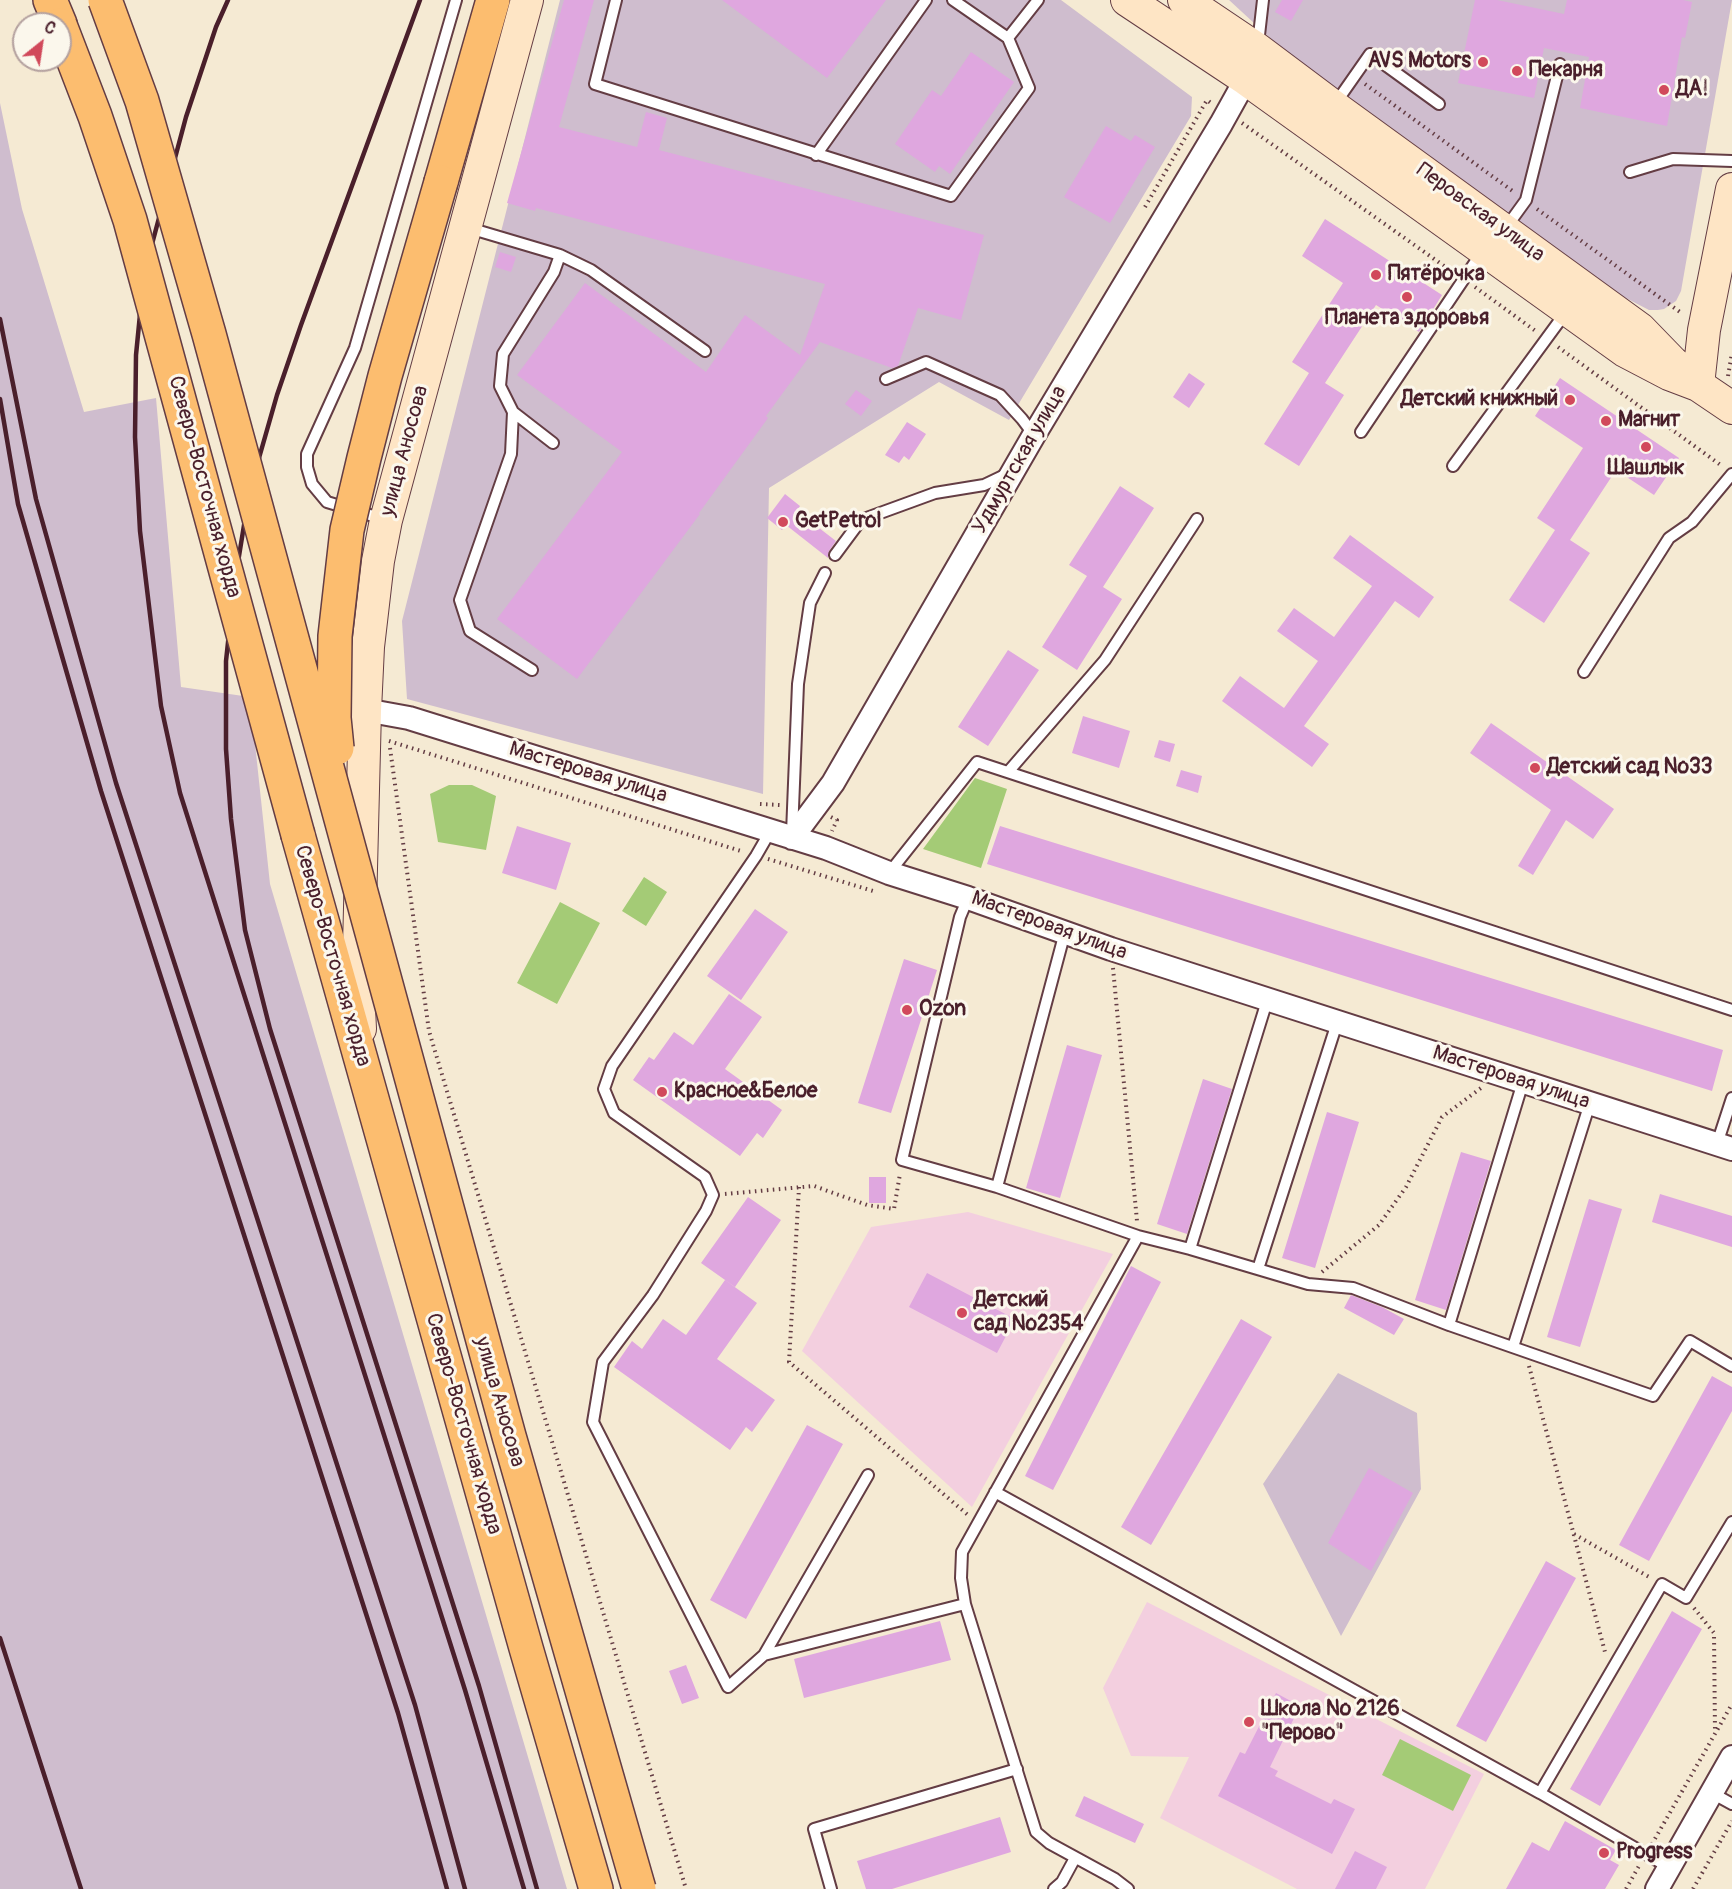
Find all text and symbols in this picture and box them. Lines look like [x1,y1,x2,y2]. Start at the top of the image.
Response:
north arrow [12,12,72,72]
text: С [41,17,59,39]
place label: AVS Motors [1368,49,1471,75]
marker: AVS Motors [1476,55,1490,69]
place label: Пекарня [1529,58,1603,84]
marker: Пекарня [1510,64,1524,78]
place label: ДА! [1676,77,1708,103]
marker: ДА! [1657,83,1671,97]
street label: Перовская улица [1411,158,1549,268]
place label: Пятёрочка [1388,262,1485,288]
marker: Пятёрочка [1369,268,1383,282]
marker: Планета здоровья [1400,290,1414,304]
place label: Планета здоровья [1325,306,1489,332]
street label: Северо-Восточная хорда [162,373,246,601]
street label: Удмуртская улица [967,382,1073,538]
street label: улица Аносова [375,383,435,519]
place label: Детский книжный [1401,387,1558,413]
marker: Детский книжный [1563,393,1577,407]
place label: Магнит [1618,408,1680,434]
marker: Магнит [1599,414,1613,428]
marker: Шашлык [1639,440,1653,454]
place label: Шашлык [1607,456,1685,482]
place label: GetPetrol [795,509,881,535]
marker: GetPetrol [776,515,790,529]
street label: Мастеровая улица [506,737,670,809]
place label: Детский сад №33 [1547,755,1712,781]
marker: Детский сад №33 [1528,761,1542,775]
street label: Северо-Восточная хорда [288,843,376,1069]
street label: Мастеровая улица [968,886,1130,966]
place label: Ozon [919,997,966,1023]
marker: Ozon [900,1003,914,1017]
street label: Мастеровая улица [1429,1041,1593,1115]
place label: Красное&Белое [674,1079,817,1105]
marker: Красное&Белое [655,1085,669,1099]
place label: Детский сад №2354 [974,1288,1083,1338]
marker: Детский сад №2354 [955,1306,969,1320]
street label: Северо-Восточная хорда [419,1311,507,1537]
street label: улица Аносова [468,1334,530,1470]
place label: Школа № 2126 "Перово" [1261,1697,1400,1747]
marker: Школа № 2126 "Перово" [1242,1715,1256,1729]
place label: Progress [1616,1840,1692,1866]
marker: Progress [1597,1846,1611,1860]

